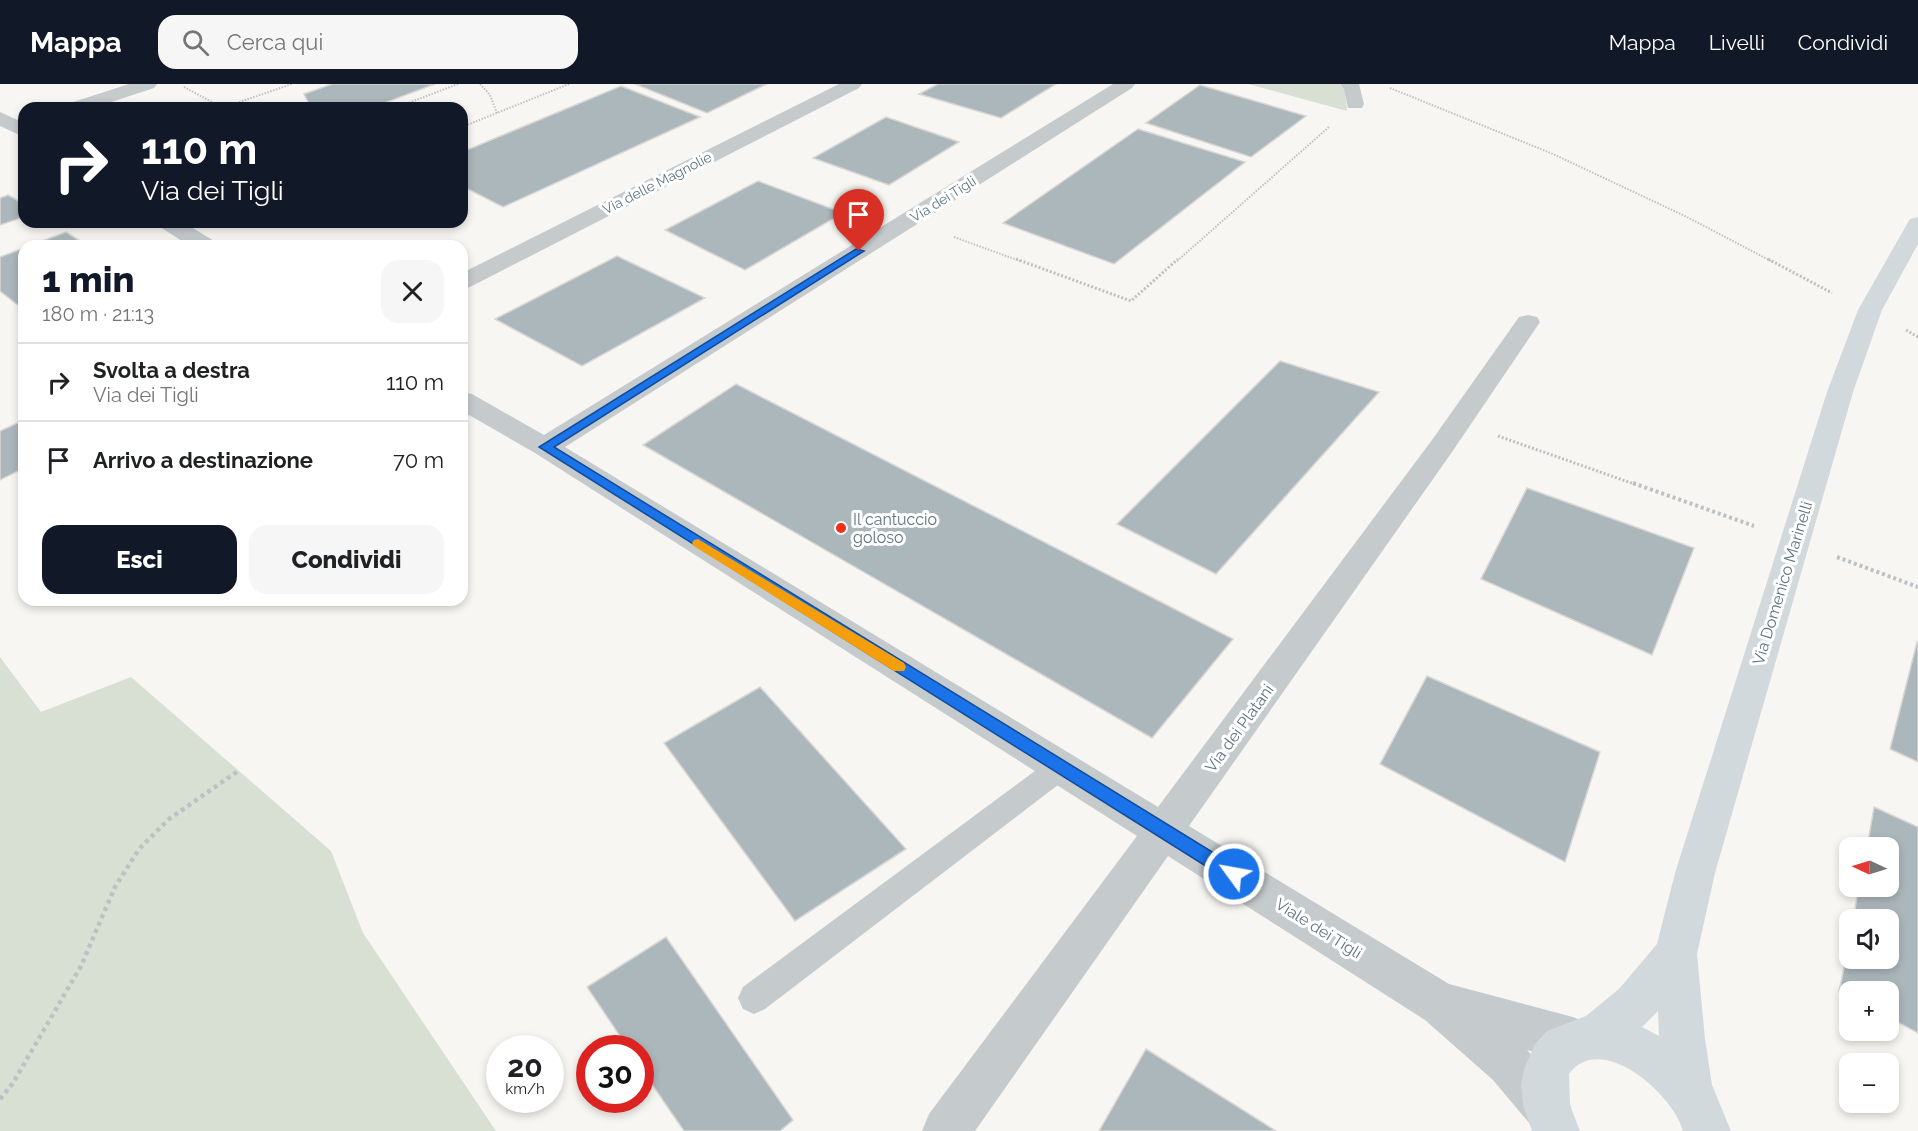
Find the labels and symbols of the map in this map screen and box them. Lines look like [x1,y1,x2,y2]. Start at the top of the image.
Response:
street label: Via delle Magnolie [600,149,714,217]
street label: Via dei Tigli [907,173,979,225]
pin [833,189,884,251]
street label: Via Domenico Marinelli [1749,499,1816,667]
place label: Il cantuccio goloso [853,510,937,547]
marker: Il cantuccio goloso [834,521,848,535]
street label: Via dei Platani [1201,681,1278,776]
north arrow [1839,837,1899,897]
position arrow [1202,842,1266,906]
street label: Viale dei Tigli [1272,894,1365,963]
speed limit sign: 30 [576,1035,654,1113]

